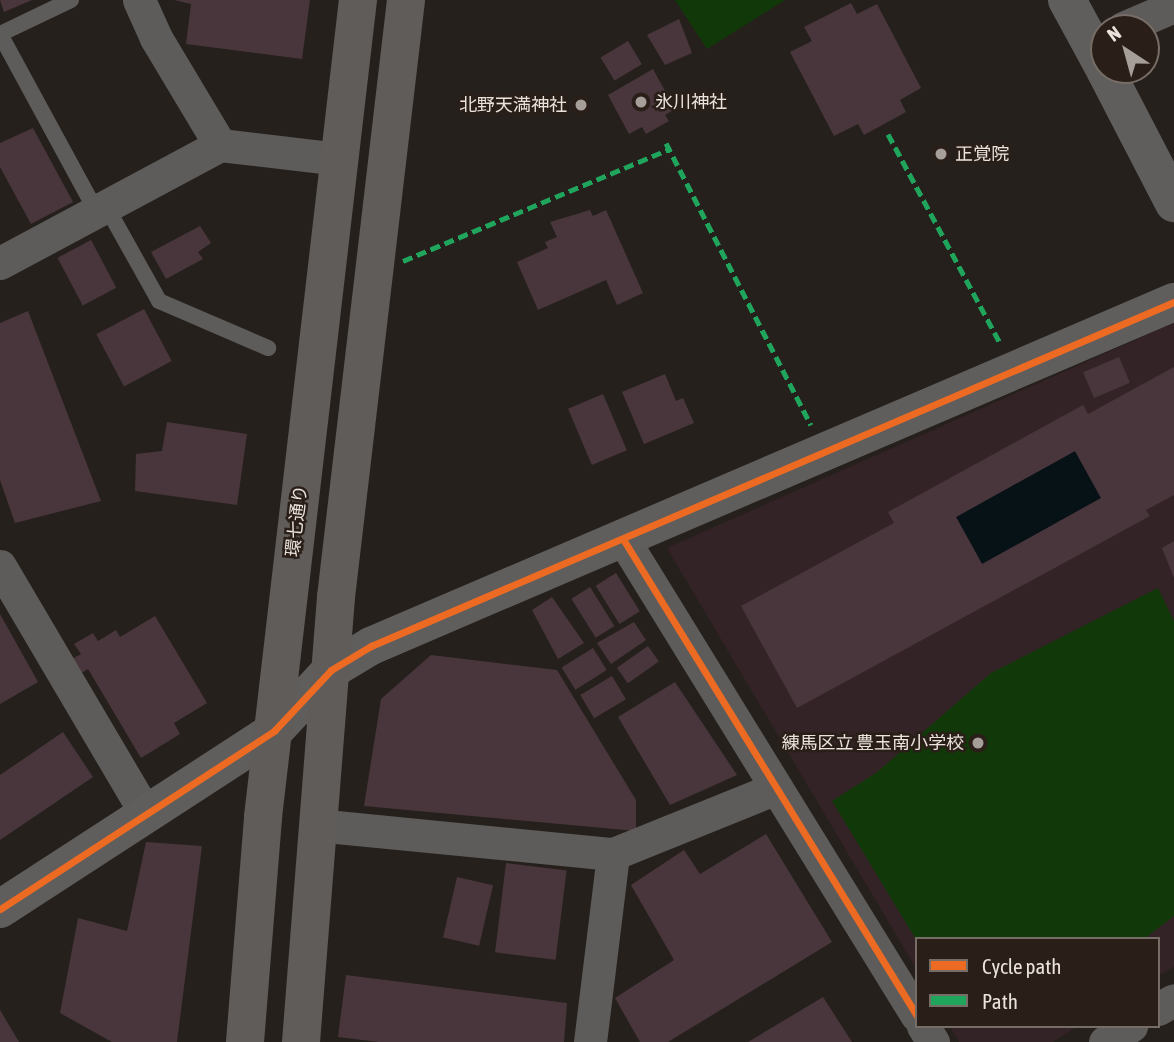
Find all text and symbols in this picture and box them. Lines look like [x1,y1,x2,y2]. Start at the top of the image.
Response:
north arrow [1090,14,1160,84]
text: N [1103,21,1125,46]
place label: 氷川神社 [655,91,727,113]
place label: 北野天満神社 [459,94,567,116]
marker: 氷川神社 [633,94,649,110]
marker: 北野天満神社 [573,97,589,113]
place label: 正覚院 [955,143,1009,165]
marker: 正覚院 [933,146,949,162]
street label: 環七通り [282,484,312,558]
place label: 練馬区立 豊玉南小学校 [782,732,964,754]
marker: 練馬区立 豊玉南小学校 [970,735,986,751]
legend [915,937,1160,1028]
text: Cycle path [982,954,1061,978]
text: Path [982,989,1018,1013]

